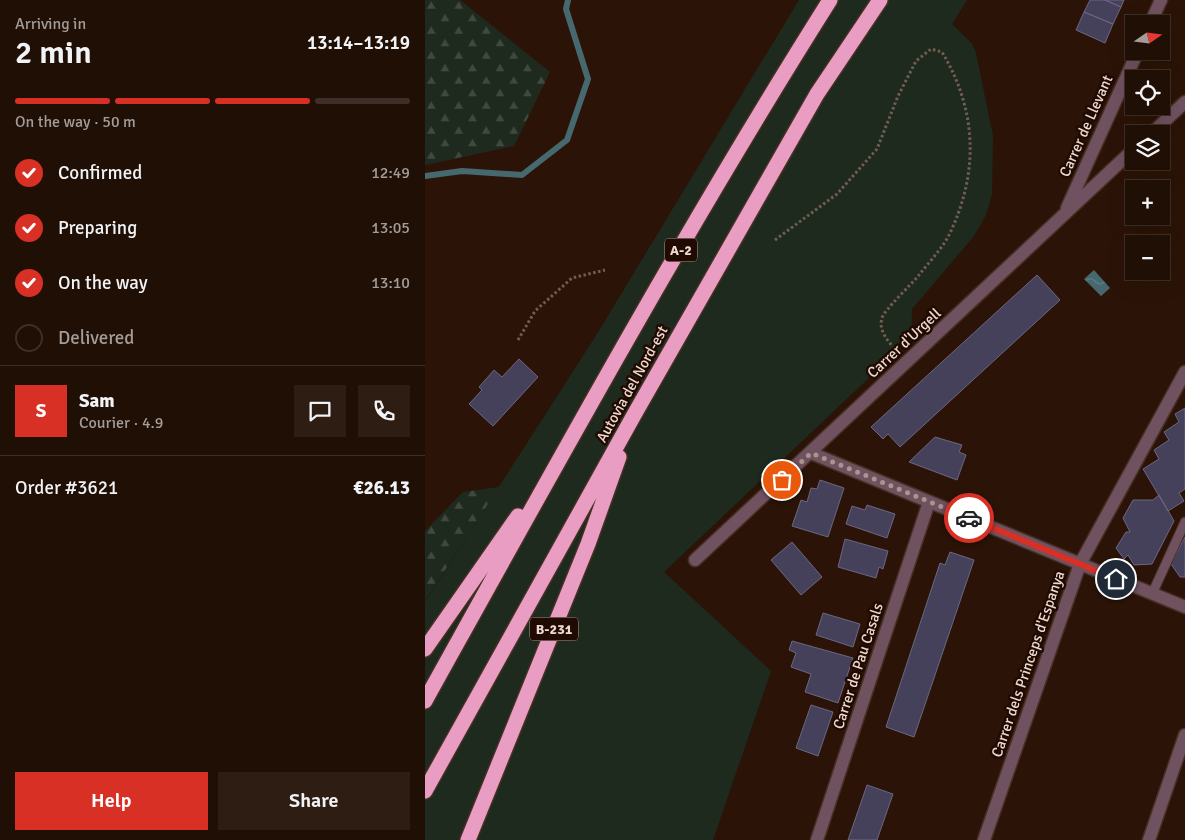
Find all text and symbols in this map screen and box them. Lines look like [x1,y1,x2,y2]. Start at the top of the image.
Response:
text: Arriving in [15,14,86,34]
north arrow [1125,15,1170,60]
map controls [1125,15,1170,280]
text: 13:14–13:19 [307,31,410,55]
text: 2 min [15,33,92,72]
button: locate [1125,70,1170,115]
street label: Carrer de Llevant [1056,72,1116,180]
text: On the way · 50 m [15,112,136,132]
button: layers [1125,125,1170,170]
icon: check [15,159,43,187]
text: Confirmed [58,161,142,185]
text: 12:49 [371,163,410,183]
button: + [1125,180,1170,225]
icon: check [15,214,43,242]
text: Preparing [58,216,137,240]
text: 13:05 [371,218,410,238]
button: − [1125,235,1170,280]
road number: A-2 [665,238,697,262]
icon: check [15,269,43,297]
text: On the way [58,271,148,295]
text: 13:10 [371,273,410,293]
street label: Carrer d'Urgell [863,304,945,382]
street label: Autovia del Nord-est [592,322,672,446]
text: Delivered [58,326,134,350]
button: chat [294,385,346,437]
button: phone [358,385,410,437]
text: Sam [79,389,115,413]
text: S [36,399,46,423]
text: Courier · 4.9 [79,413,163,433]
pin [761,459,803,501]
icon: bag [768,466,796,494]
text: Order #3621 [15,476,118,500]
text: €26.13 [353,476,410,500]
courier [944,493,994,543]
icon: car [955,504,983,532]
pin [1095,558,1137,600]
icon: home [1102,565,1130,593]
street label: Carrer dels Princeps d'Espanya [988,568,1068,760]
street label: Carrer de Pau Casals [829,600,887,731]
road number: B-231 [530,618,578,640]
button: Help [15,772,208,830]
button: Share [218,772,410,830]

